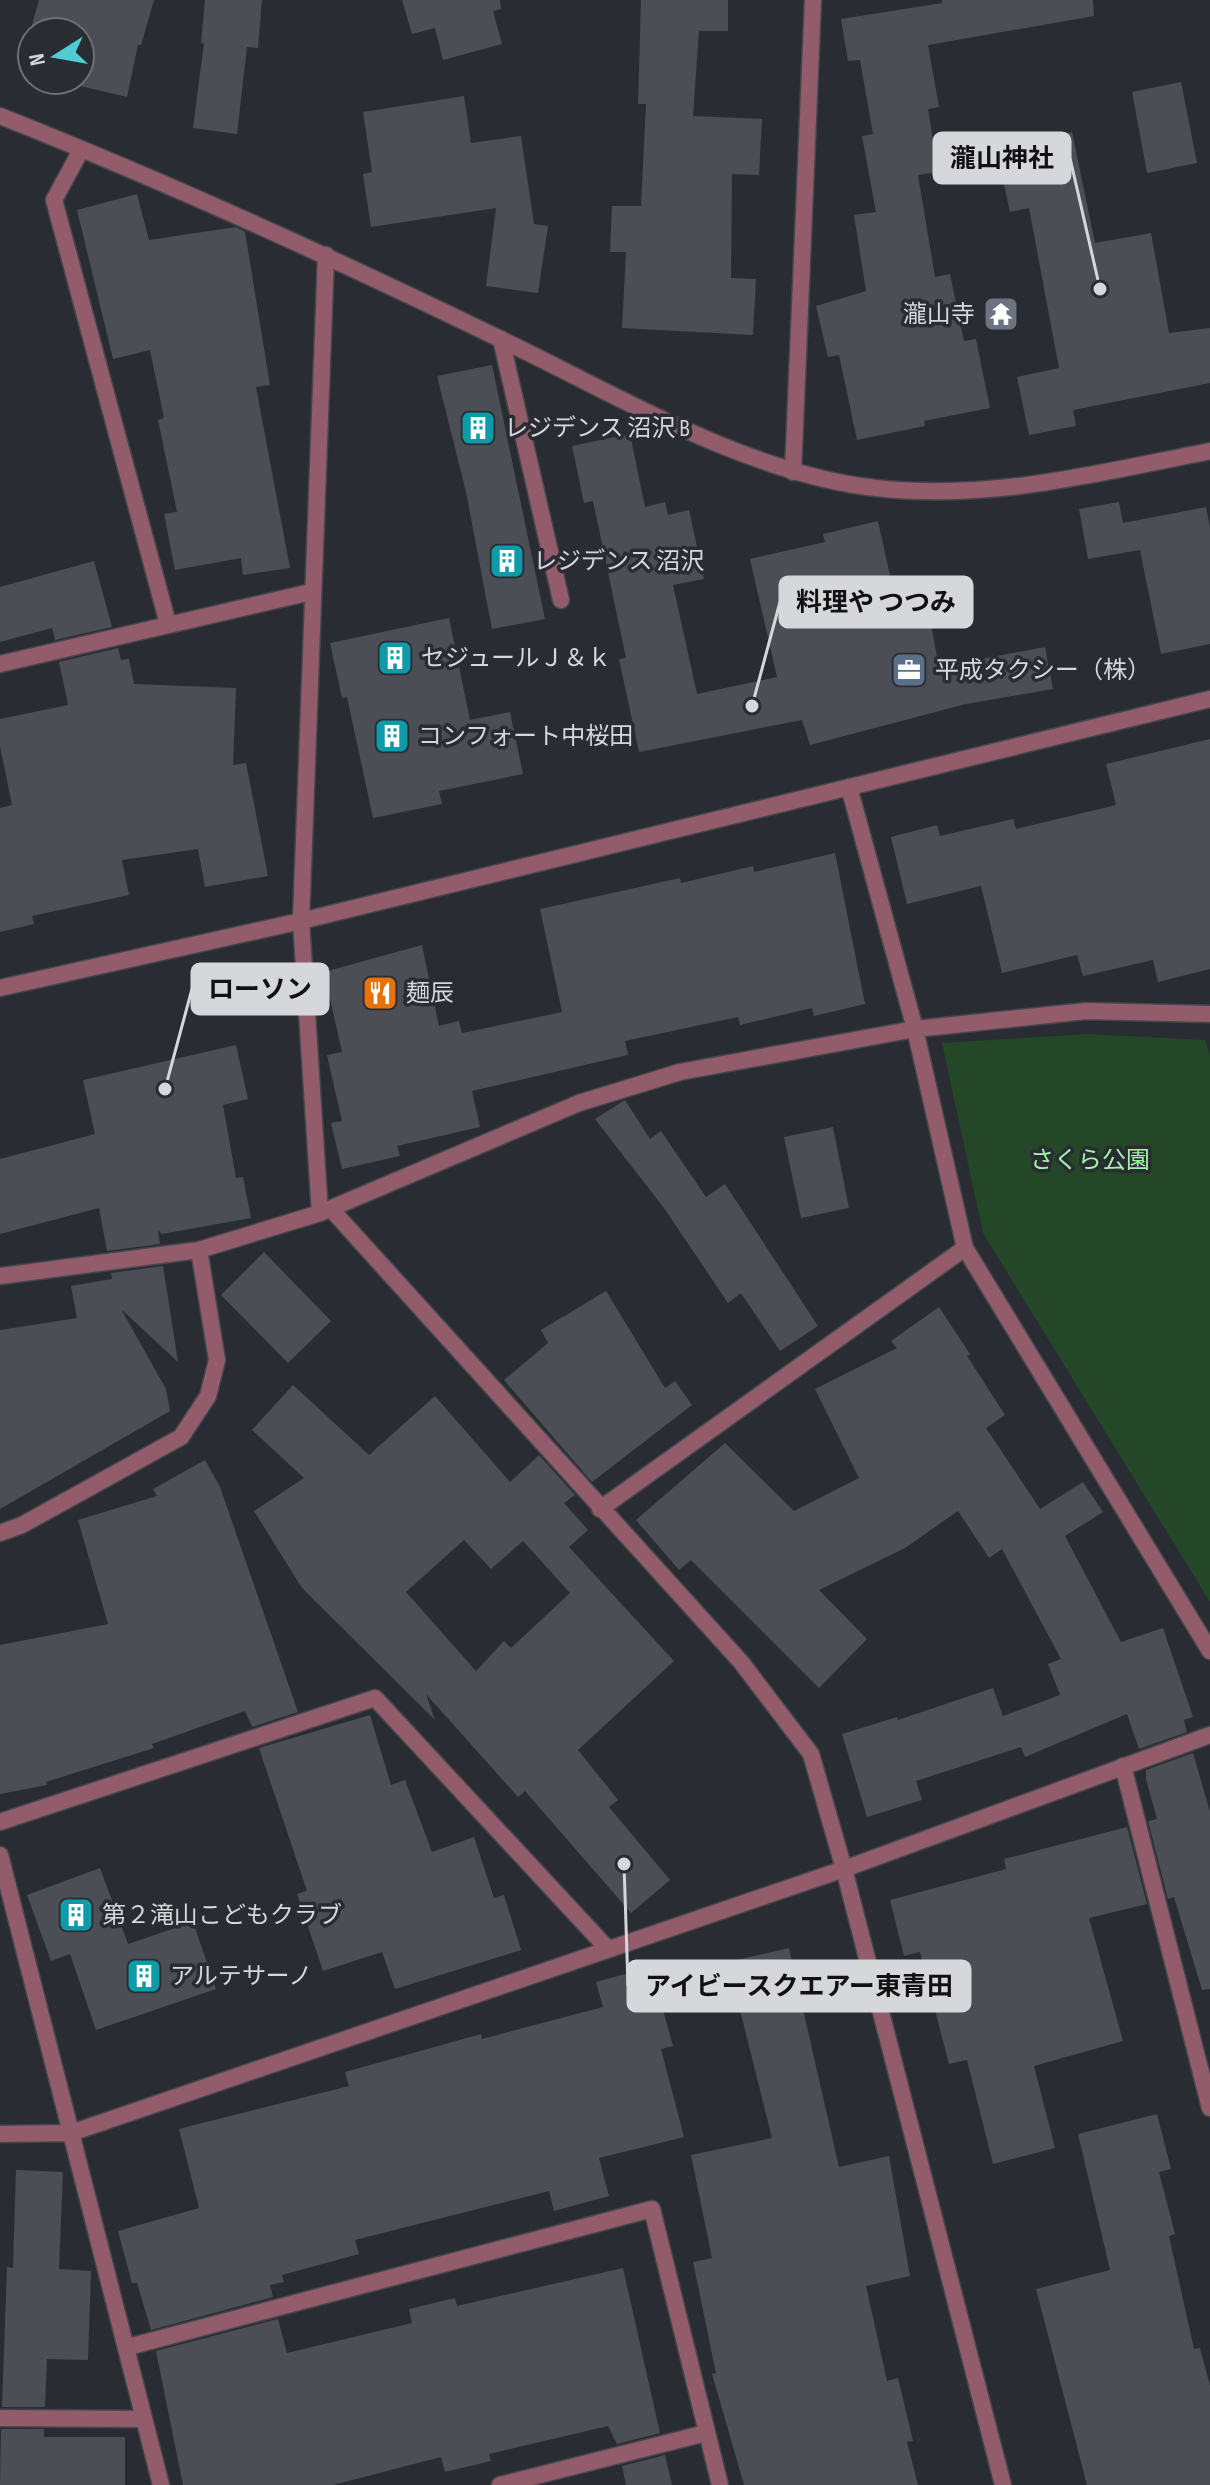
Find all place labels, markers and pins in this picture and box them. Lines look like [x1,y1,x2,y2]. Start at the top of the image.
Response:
callout: 瀧山神社 [934,133,1070,183]
temple icon: 瀧山寺 [982,295,1020,333]
place label: 瀧山寺 [903,300,975,329]
building icon: レジデンス 沼沢 B [459,409,497,447]
place label: レジデンス 沼沢 B [504,414,690,443]
building icon: レジデンス 沼沢 [488,542,526,580]
place label: レジデンス 沼沢 [533,547,704,576]
callout: 料理や つつみ [780,577,972,627]
building icon: セジュールＪ＆ｋ [376,639,414,677]
place label: セジュールＪ＆ｋ [421,644,611,673]
office icon: 平成タクシー（株） [890,651,928,689]
place label: 平成タクシー（株） [935,656,1151,685]
building icon: コンフォート中桜田 [373,717,411,755]
place label: コンフォート中桜田 [418,722,633,751]
callout: ローソン [192,964,328,1014]
restaurant icon: 麺辰 [361,974,399,1012]
place label: 麺辰 [406,979,454,1008]
building icon: 第２滝山こどもクラブ [57,1896,95,1934]
place label: 第２滝山こどもクラブ [102,1901,342,1930]
building icon: アルテサーノ [125,1957,163,1995]
callout: アイビースクエアー東青田 [628,1961,970,2011]
place label: アルテサーノ [170,1962,312,1991]

